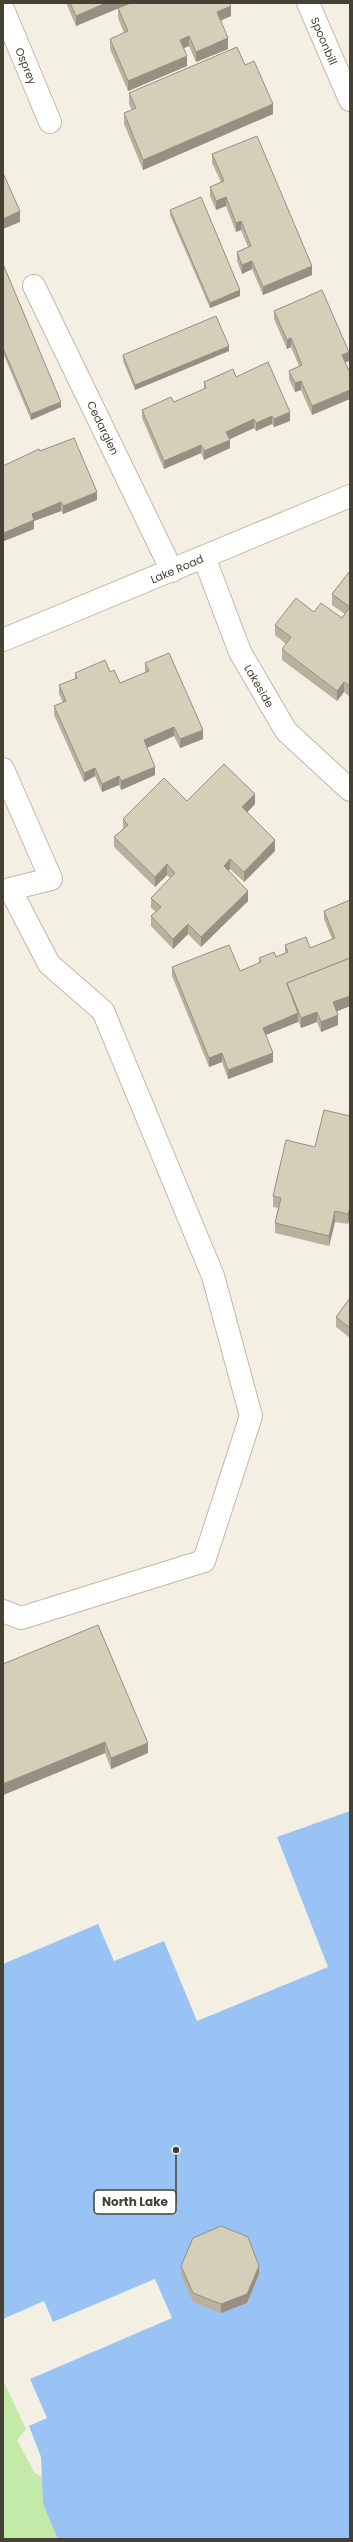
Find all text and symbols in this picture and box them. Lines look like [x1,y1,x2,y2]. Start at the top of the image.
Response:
street label: Spoonbill [307,15,341,67]
street label: Osprey [11,45,41,88]
street label: Cedarglen [83,398,123,458]
street label: Lake Road [148,551,206,587]
street label: Lakeside [240,661,278,711]
callout: North Lake [94,2190,176,2214]
text: North Lake [102,2193,169,2210]

